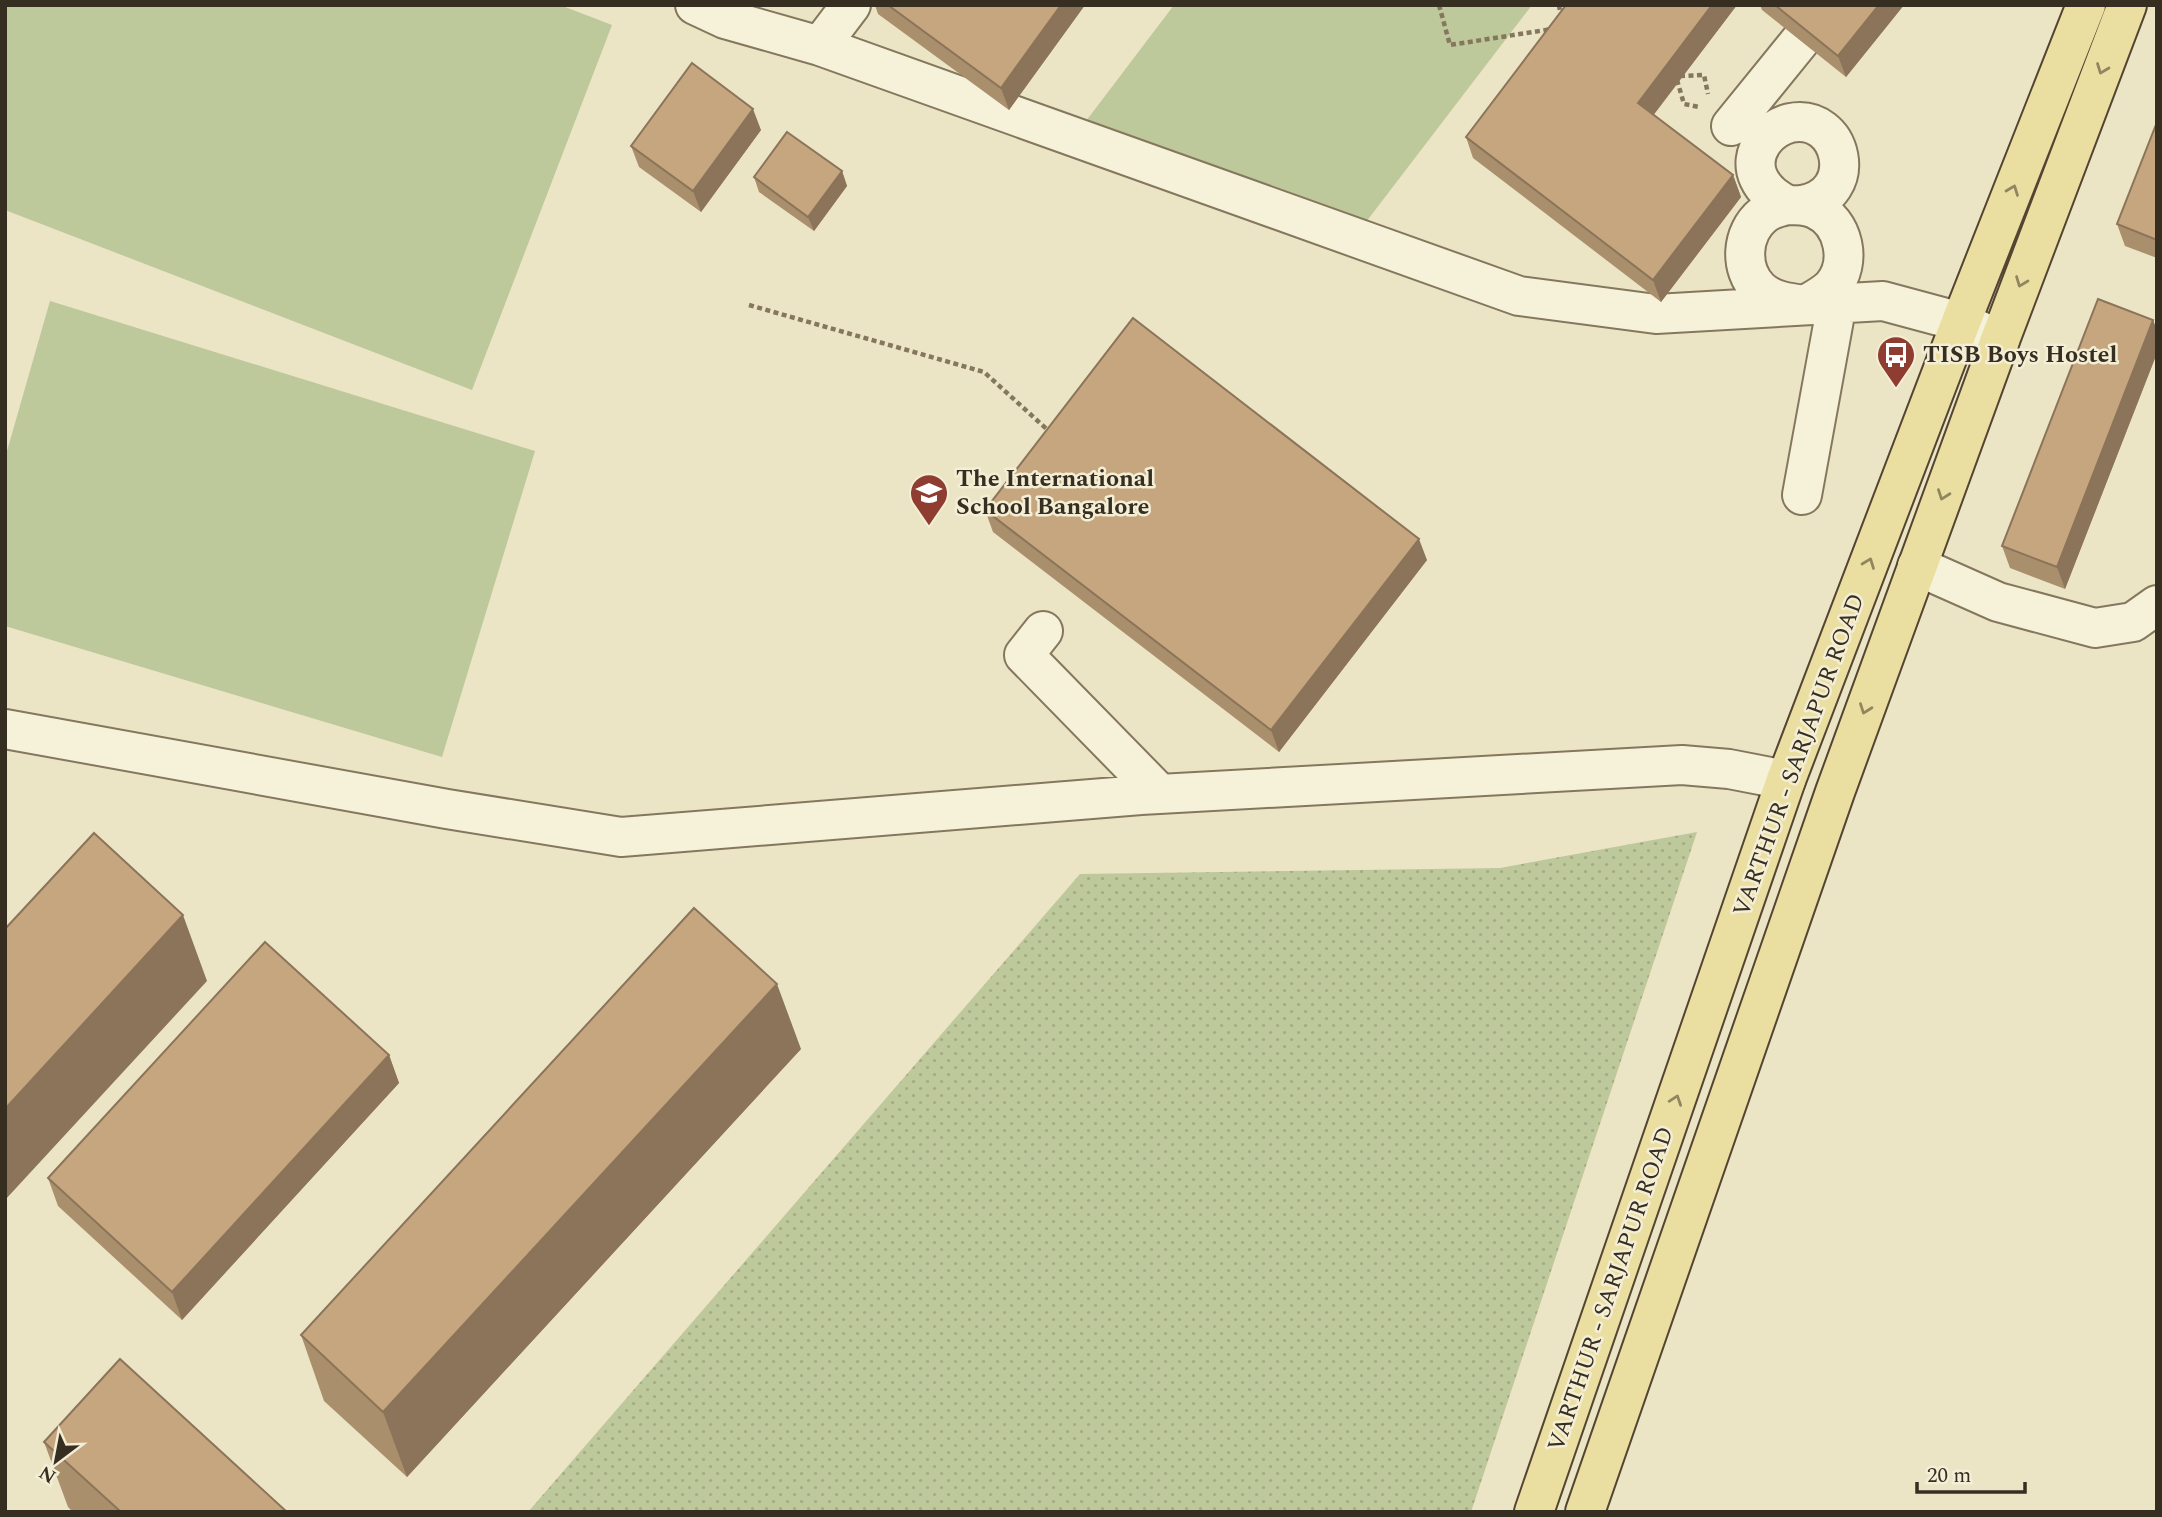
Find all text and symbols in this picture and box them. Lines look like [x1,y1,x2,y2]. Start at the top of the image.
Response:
one-way arrow [2096,62,2110,74]
one-way arrow [2004,185,2018,197]
one-way arrow [2016,275,2030,287]
bus stop icon: TISB Boys Hostel [1875,334,1917,389]
place label: TISB Boys Hostel [1923,337,2118,373]
place label: The International School Bangalore [956,461,1154,525]
school or university icon: The International School Bangalore [908,472,950,527]
one-way arrow [1937,489,1951,501]
one-way arrow [1861,558,1875,570]
street label: VARTHUR - SARJAPUR ROAD [1724,588,1874,922]
one-way arrow [1859,702,1873,715]
one-way arrow [1668,1094,1682,1106]
street label: VARTHUR - SARJAPUR ROAD [1538,1122,1684,1456]
north arrow [21,1426,91,1496]
scale bar [1917,1450,2025,1494]
text: N [34,1458,62,1491]
text: 20 m [1927,1460,1971,1492]

